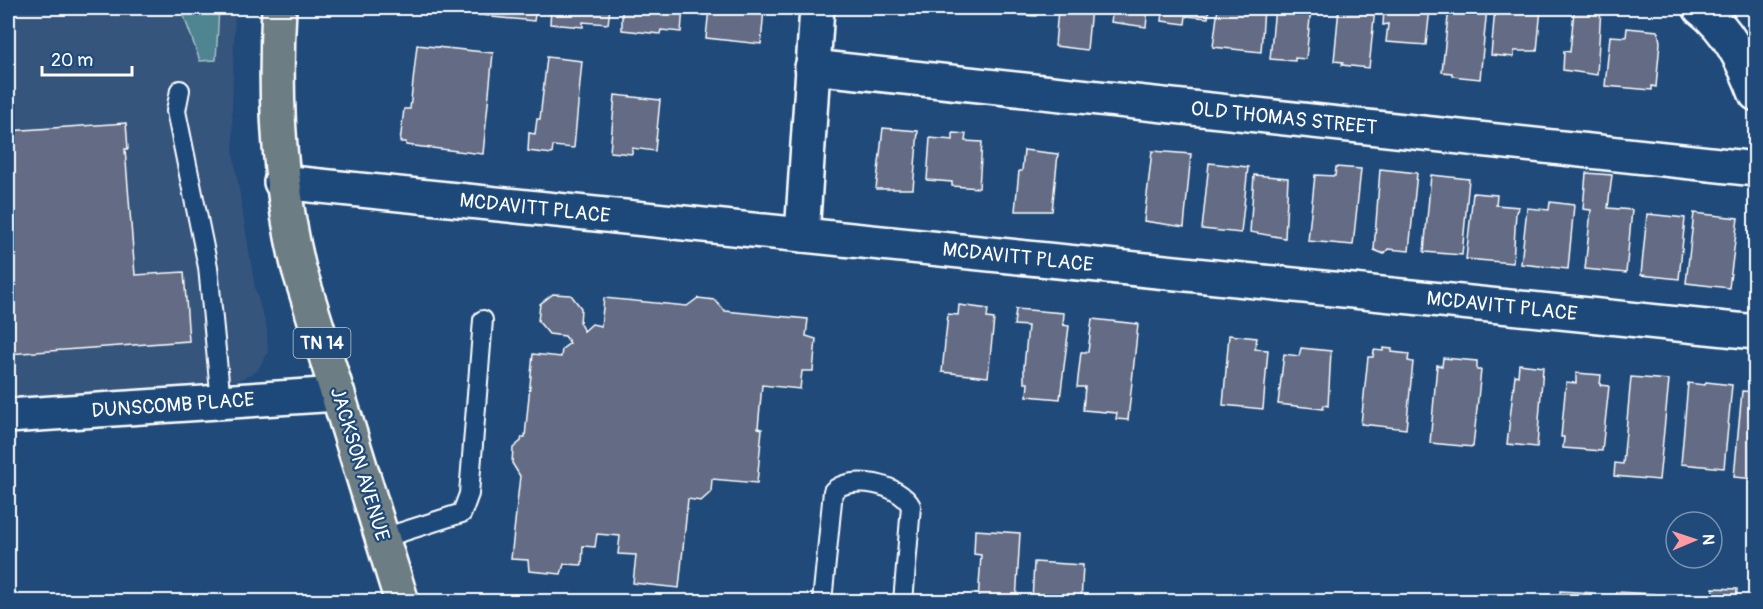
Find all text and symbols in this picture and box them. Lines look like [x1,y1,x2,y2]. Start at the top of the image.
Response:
scale bar [42,39,132,77]
text: 20 m [51,49,93,72]
street label: OLD THOMAS STREET [1190,96,1378,140]
street label: MCDAVITT PLACE [458,188,612,228]
street label: MCDAVITT PLACE [941,237,1095,277]
street label: MCDAVITT PLACE [1425,286,1579,326]
road number: TN 14 [294,328,350,358]
street label: JACKSON AVENUE [325,384,395,544]
street label: DUNSCOMB PLACE [91,387,255,423]
north arrow [1664,510,1724,570]
text: N [1698,534,1718,545]

